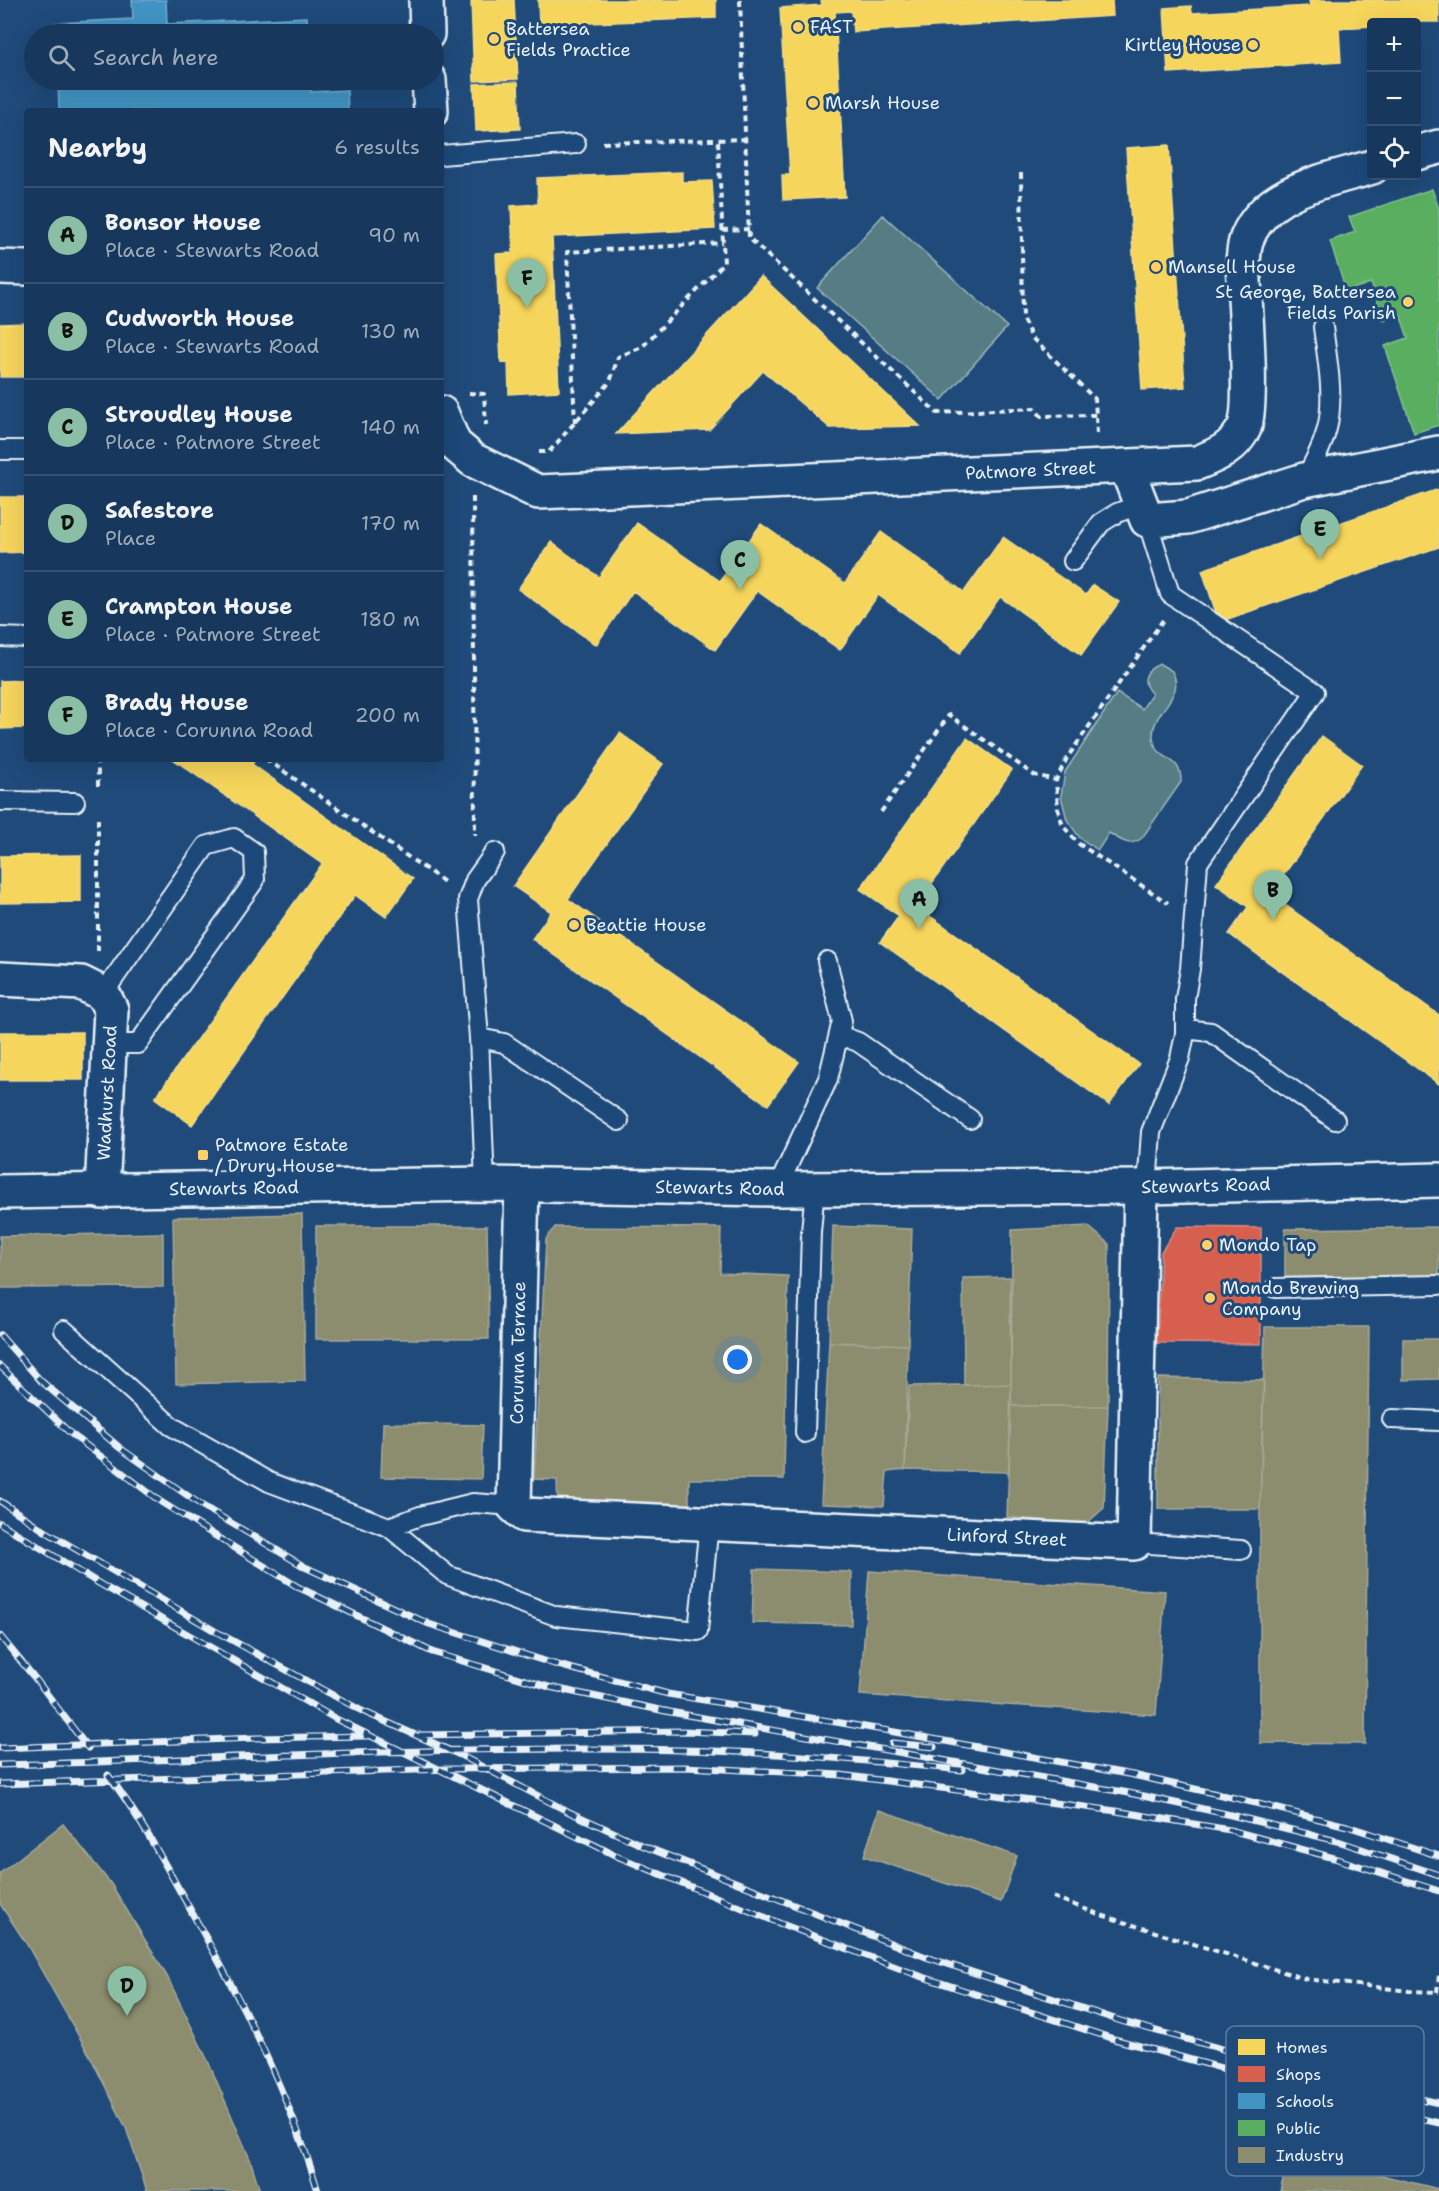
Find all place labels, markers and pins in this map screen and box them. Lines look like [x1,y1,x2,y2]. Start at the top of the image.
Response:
place label: FAST [810,15,853,39]
place label: Battersea Fields Practice [506,17,631,62]
marker: FAST [791,20,805,34]
marker: Battersea Fields Practice [487,32,501,46]
place label: Kirtley House [1125,33,1241,57]
marker: Kirtley House [1246,38,1260,52]
place label: Marsh House [825,91,940,115]
marker: Marsh House [806,96,820,110]
place label: Mansell House [1168,255,1296,279]
pin: F [508,258,546,308]
marker: Mansell House [1149,260,1163,274]
place label: St George, Battersea Fields Parish [1215,280,1396,325]
marker: St George, Battersea Fields Parish [1401,295,1415,309]
pin: E [1300,510,1340,559]
pin: C [720,540,760,590]
pin: B [1254,870,1292,920]
pin: A [900,880,938,929]
place label: Beattie House [586,913,706,937]
marker: Beattie House [567,918,581,932]
place label: Patmore Estate / Drury House [215,1133,348,1178]
marker: Patmore Estate / Drury House [196,1148,210,1162]
place label: Mondo Tap [1219,1233,1316,1257]
marker: Mondo Tap [1200,1238,1214,1252]
place label: Mondo Brewing Company [1222,1276,1359,1321]
marker: Mondo Brewing Company [1203,1291,1217,1305]
pin: D [108,1966,146,2016]

